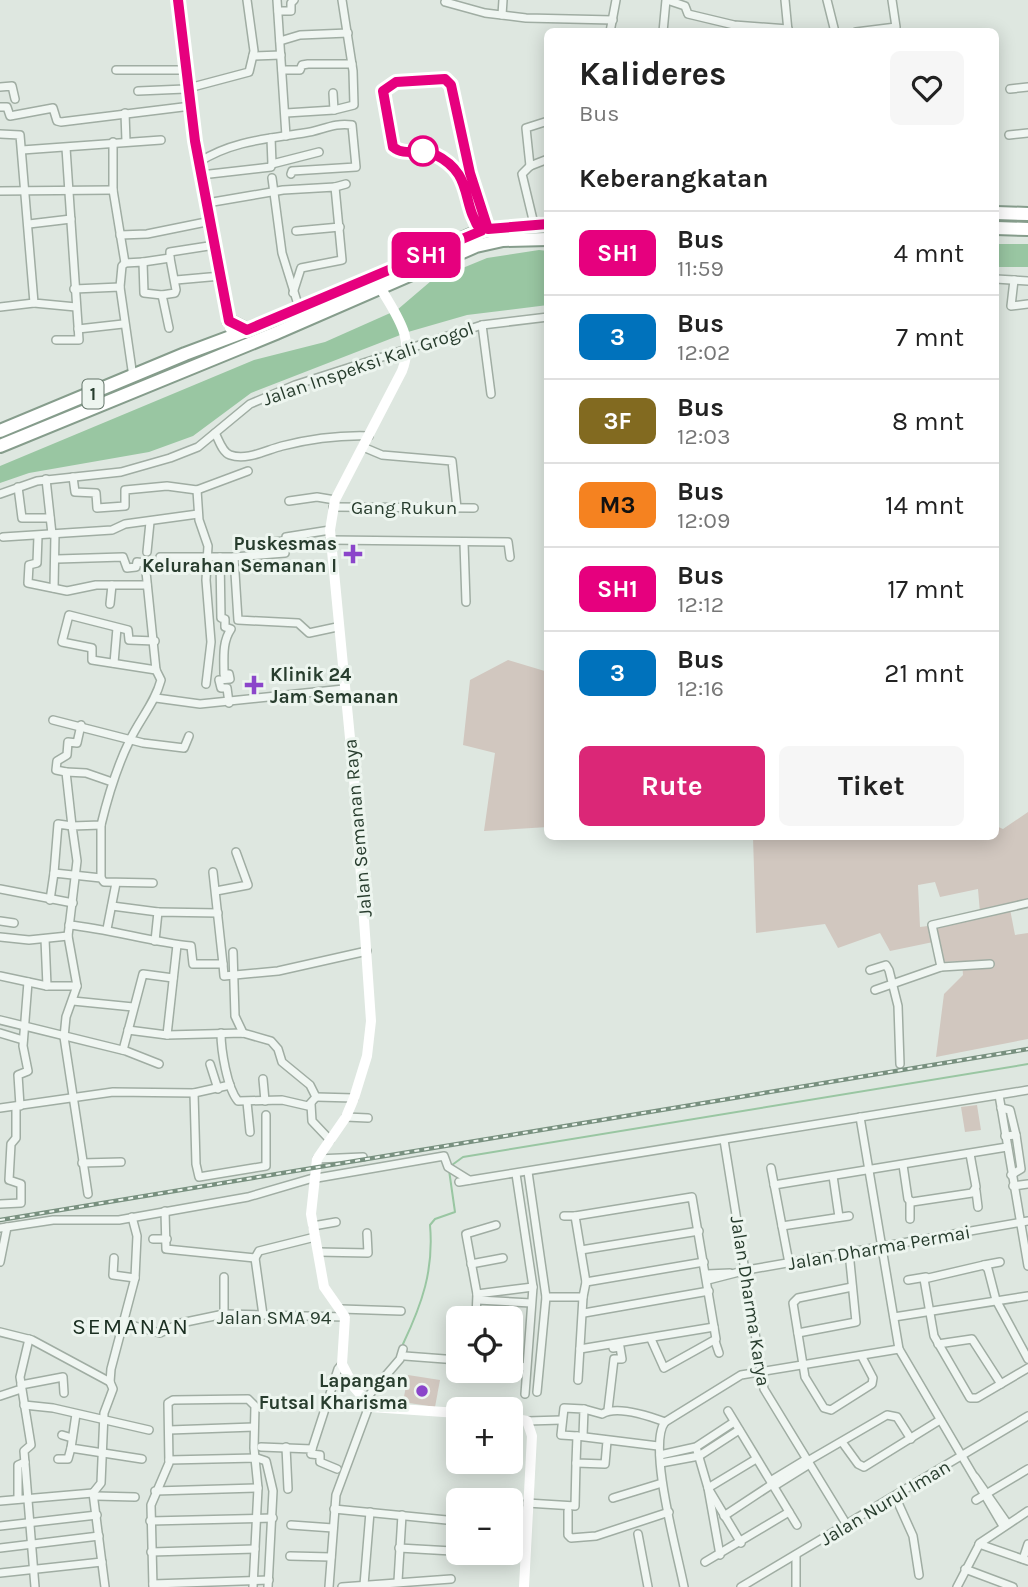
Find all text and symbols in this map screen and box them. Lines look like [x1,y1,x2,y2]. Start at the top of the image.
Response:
button: heart [890,51,964,125]
text: Kalideres [579,55,726,93]
text: Bus [579,100,619,127]
unlabelled marker [408,136,438,166]
text: Keberangkatan [579,163,769,194]
text: Bus [677,224,724,255]
line badge: SH1 [386,232,466,278]
text: 4 mnt [894,238,964,269]
text: SH1 [597,239,638,267]
text: SH1 [406,241,446,269]
text: 11:59 [677,255,724,282]
text: Bus [677,308,724,339]
street label: Jalan Inspeksi Kali Grogol [260,317,477,410]
text: 7 mnt [896,322,964,353]
text: 3 [610,323,625,351]
text: 12:02 [677,339,730,366]
road number: 1 [82,380,104,408]
text: Bus [677,392,724,423]
text: 8 mnt [892,406,964,437]
text: 3F [603,407,632,435]
text: 12:03 [677,423,730,450]
text: Bus [677,476,724,507]
text: 14 mnt [885,490,964,521]
text: M3 [600,491,635,519]
street label: Gang Rukun [351,497,457,519]
text: 12:09 [677,507,730,534]
place label: Puskesmas Kelurahan Semanan I [142,533,337,577]
marker: Puskesmas Kelurahan Semanan I [343,544,363,564]
text: Bus [677,560,724,591]
text: 17 mnt [887,574,964,605]
text: SH1 [597,575,638,603]
text: 12:12 [677,591,724,618]
text: Bus [677,644,724,675]
text: 21 mnt [884,658,964,689]
text: 3 [610,659,625,687]
place label: Klinik 24 Jam Semanan [270,664,399,708]
marker: Klinik 24 Jam Semanan [244,675,264,695]
text: 12:16 [677,675,724,702]
street label: Jalan Semanan Raya [339,738,377,918]
button: Rute [579,746,765,826]
button: Tiket [779,746,964,826]
street label: Jalan Dharma Karya [726,1214,774,1388]
street label: Jalan Dharma Permai [786,1221,972,1275]
map controls [446,1306,523,1565]
button: locate [446,1306,523,1383]
street label: Jalan SMA 94 [217,1307,332,1329]
district label: SEMANAN [72,1313,190,1340]
place label: Lapangan Futsal Kharisma [259,1370,408,1414]
marker: Lapangan Futsal Kharisma [414,1383,430,1399]
button: + [446,1397,523,1474]
street label: Jalan Nurul Iman [817,1455,954,1550]
button: − [446,1488,523,1565]

